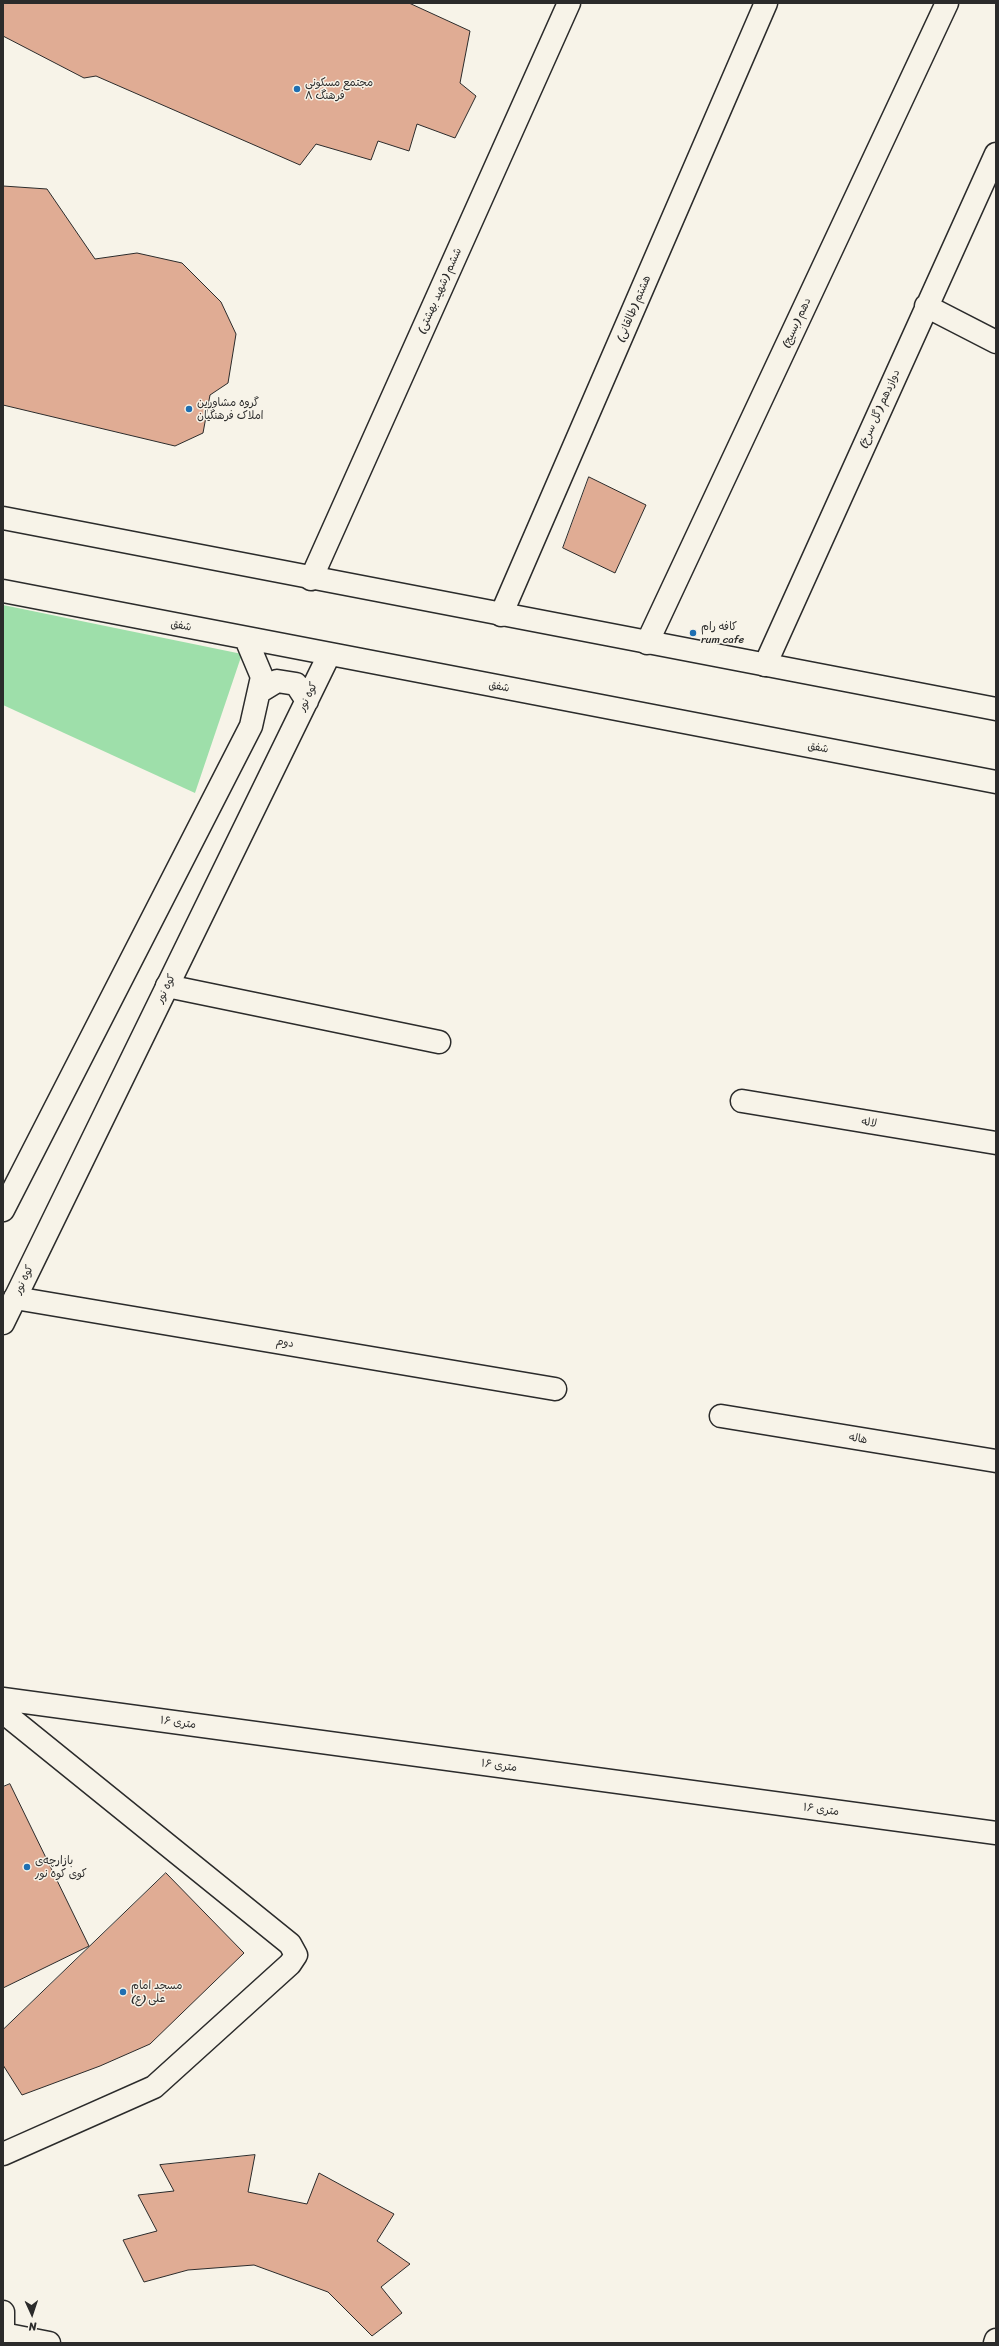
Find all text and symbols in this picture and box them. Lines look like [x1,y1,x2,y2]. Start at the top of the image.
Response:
place label: مجتمع مسکونی فرهنگ ۸ [305,76,373,102]
marker: مجتمع مسکونی فرهنگ ۸ [292,84,302,94]
street label: ششم (شهید بهشتی) [415,246,465,336]
street label: هشتم (طالقانی) [614,274,654,344]
street label: دهم (بسیج) [780,296,814,350]
street label: دوازدهم (گل سرخ) [857,368,903,450]
place label: گروه مشاورین املاک فرهنگیان [197,396,264,422]
marker: گروه مشاورین املاک فرهنگیان [184,404,194,414]
street label: شفق [169,618,193,634]
place label: کافه رام rum cafe [701,620,744,646]
marker: کافه رام rum cafe [688,628,698,638]
street label: شفق [487,679,511,695]
street label: کوه نور [295,680,321,714]
street label: شفق [806,740,830,756]
street label: کوه نور [153,972,179,1006]
street label: لاله [860,1115,878,1131]
street label: کوه نور [11,1263,37,1297]
street label: دوم [275,1335,295,1351]
street label: هاله [848,1431,868,1447]
street label: ۱۶ متری [159,1714,197,1732]
street label: ۱۶ متری [480,1757,518,1775]
street label: ۱۶ متری [802,1801,840,1819]
place label: بازارچه‌ی کوی کوه نور [35,1854,87,1880]
marker: بازارچه‌ی کوی کوه نور [22,1862,32,1872]
place label: مسجد امام علی (ع) [131,1979,182,2005]
marker: مسجد امام علی (ع) [118,1987,128,1997]
north arrow [12,2294,52,2334]
text: N [28,2317,37,2336]

